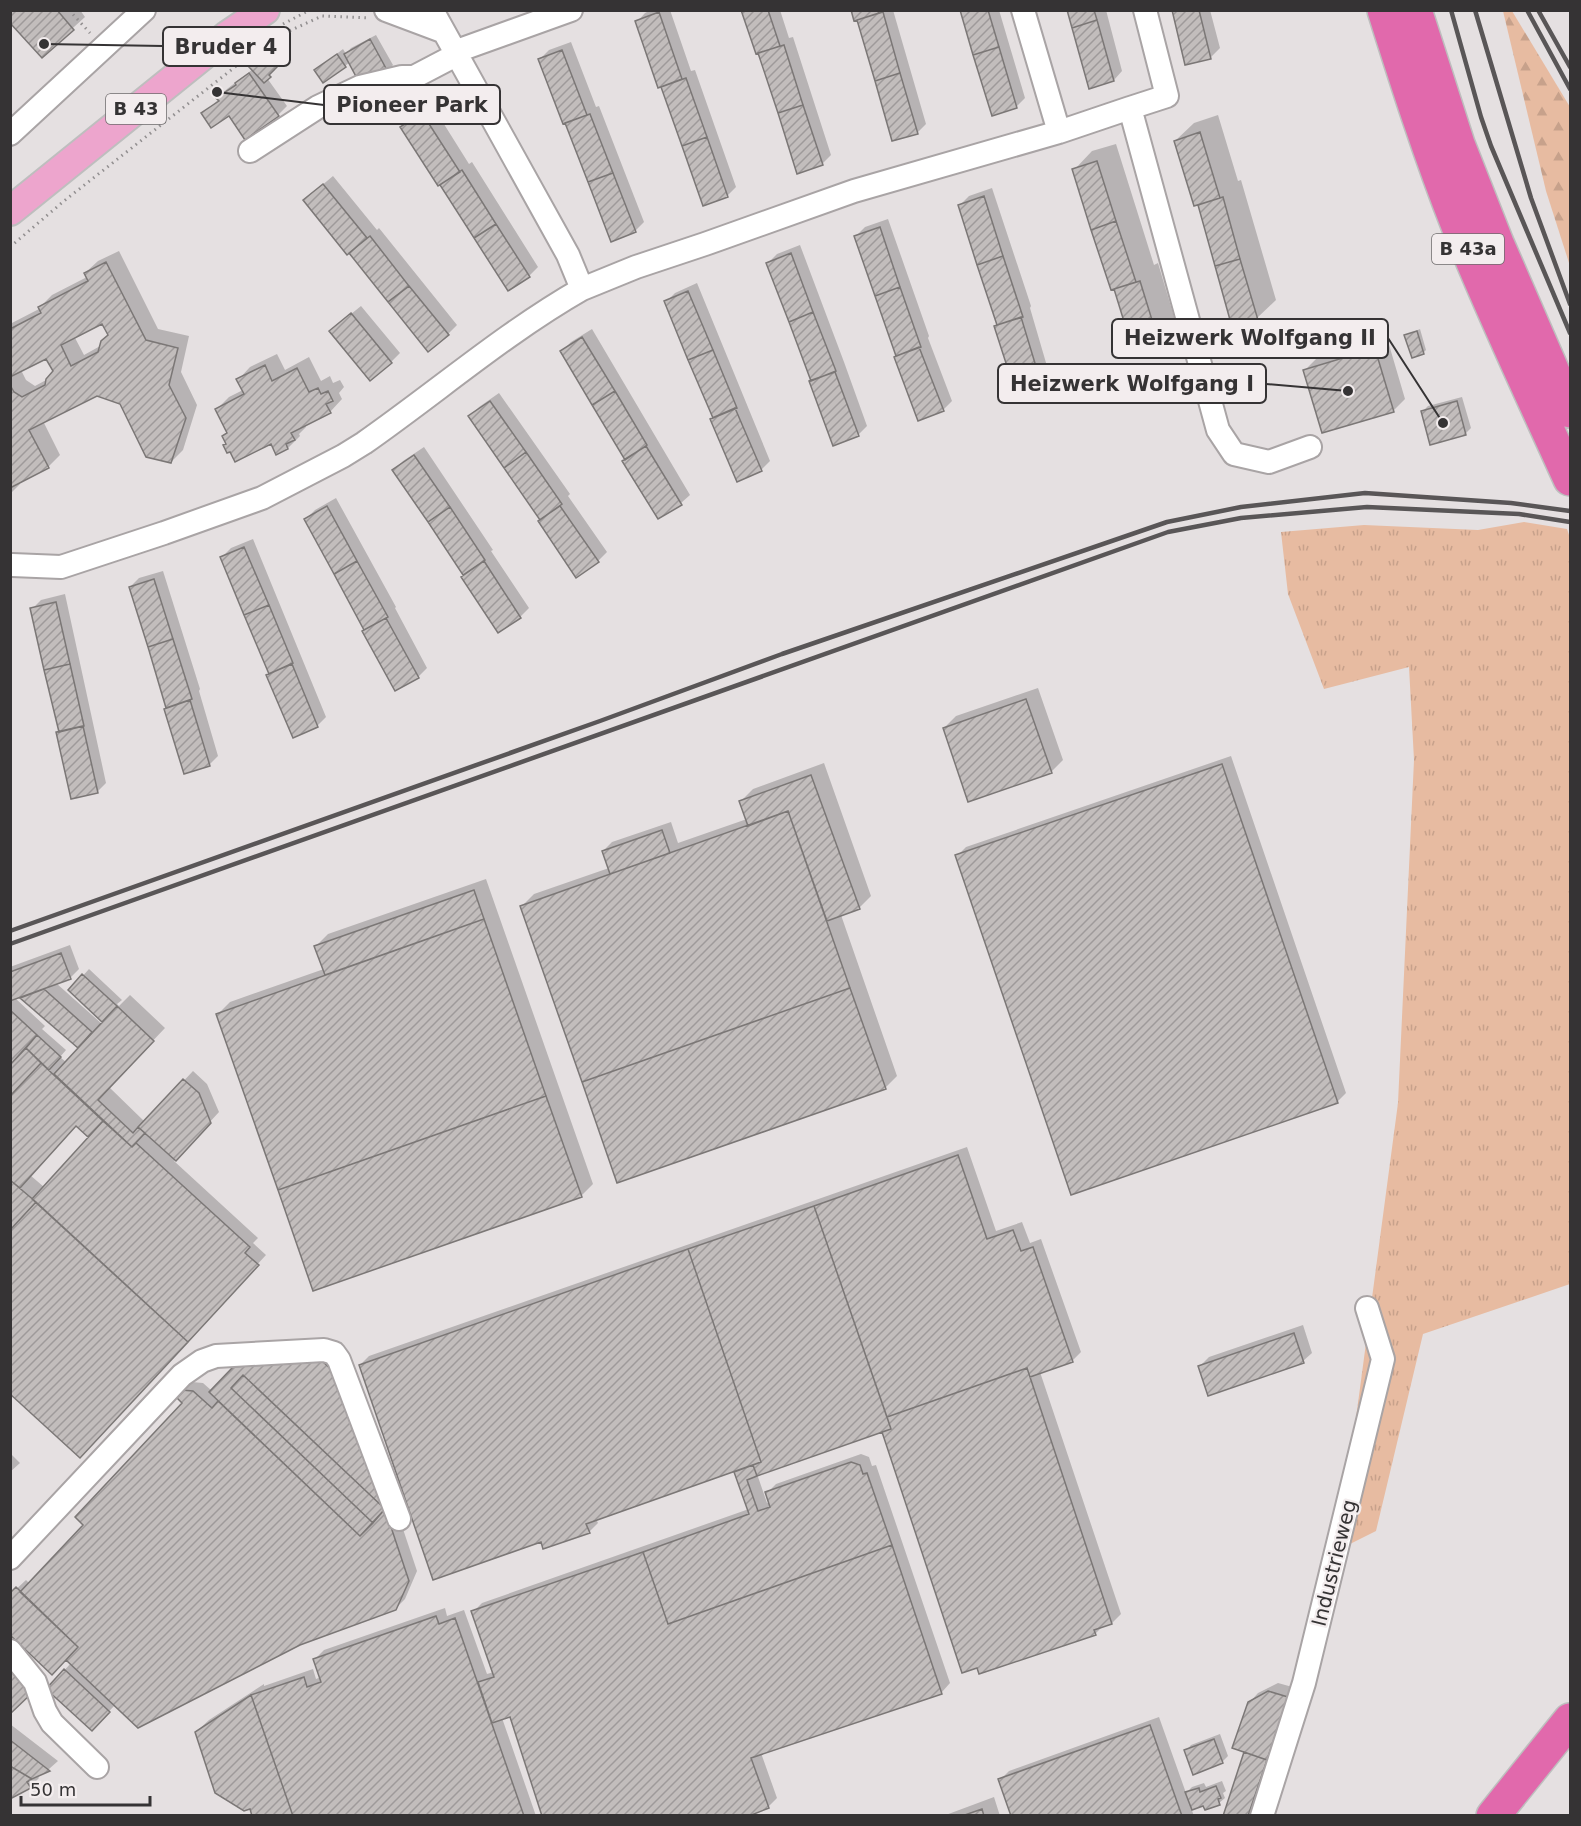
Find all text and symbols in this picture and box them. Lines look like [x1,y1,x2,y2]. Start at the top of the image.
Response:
callout: Bruder 4 [163,27,290,66]
text: Bruder 4 [175,35,277,59]
callout: Pioneer Park [324,85,500,124]
text: Pioneer Park [336,93,489,117]
road number: B 43 [106,94,166,124]
road number: B 43a [1432,234,1504,264]
callout: Heizwerk Wolfgang II [1112,319,1388,358]
text: Heizwerk Wolfgang II [1124,326,1376,350]
callout: Heizwerk Wolfgang I [998,364,1266,403]
text: Heizwerk Wolfgang I [1010,372,1254,396]
street label: Industrieweg [1307,1497,1361,1629]
scale bar [21,1769,150,1807]
text: 50 m [30,1779,76,1800]

